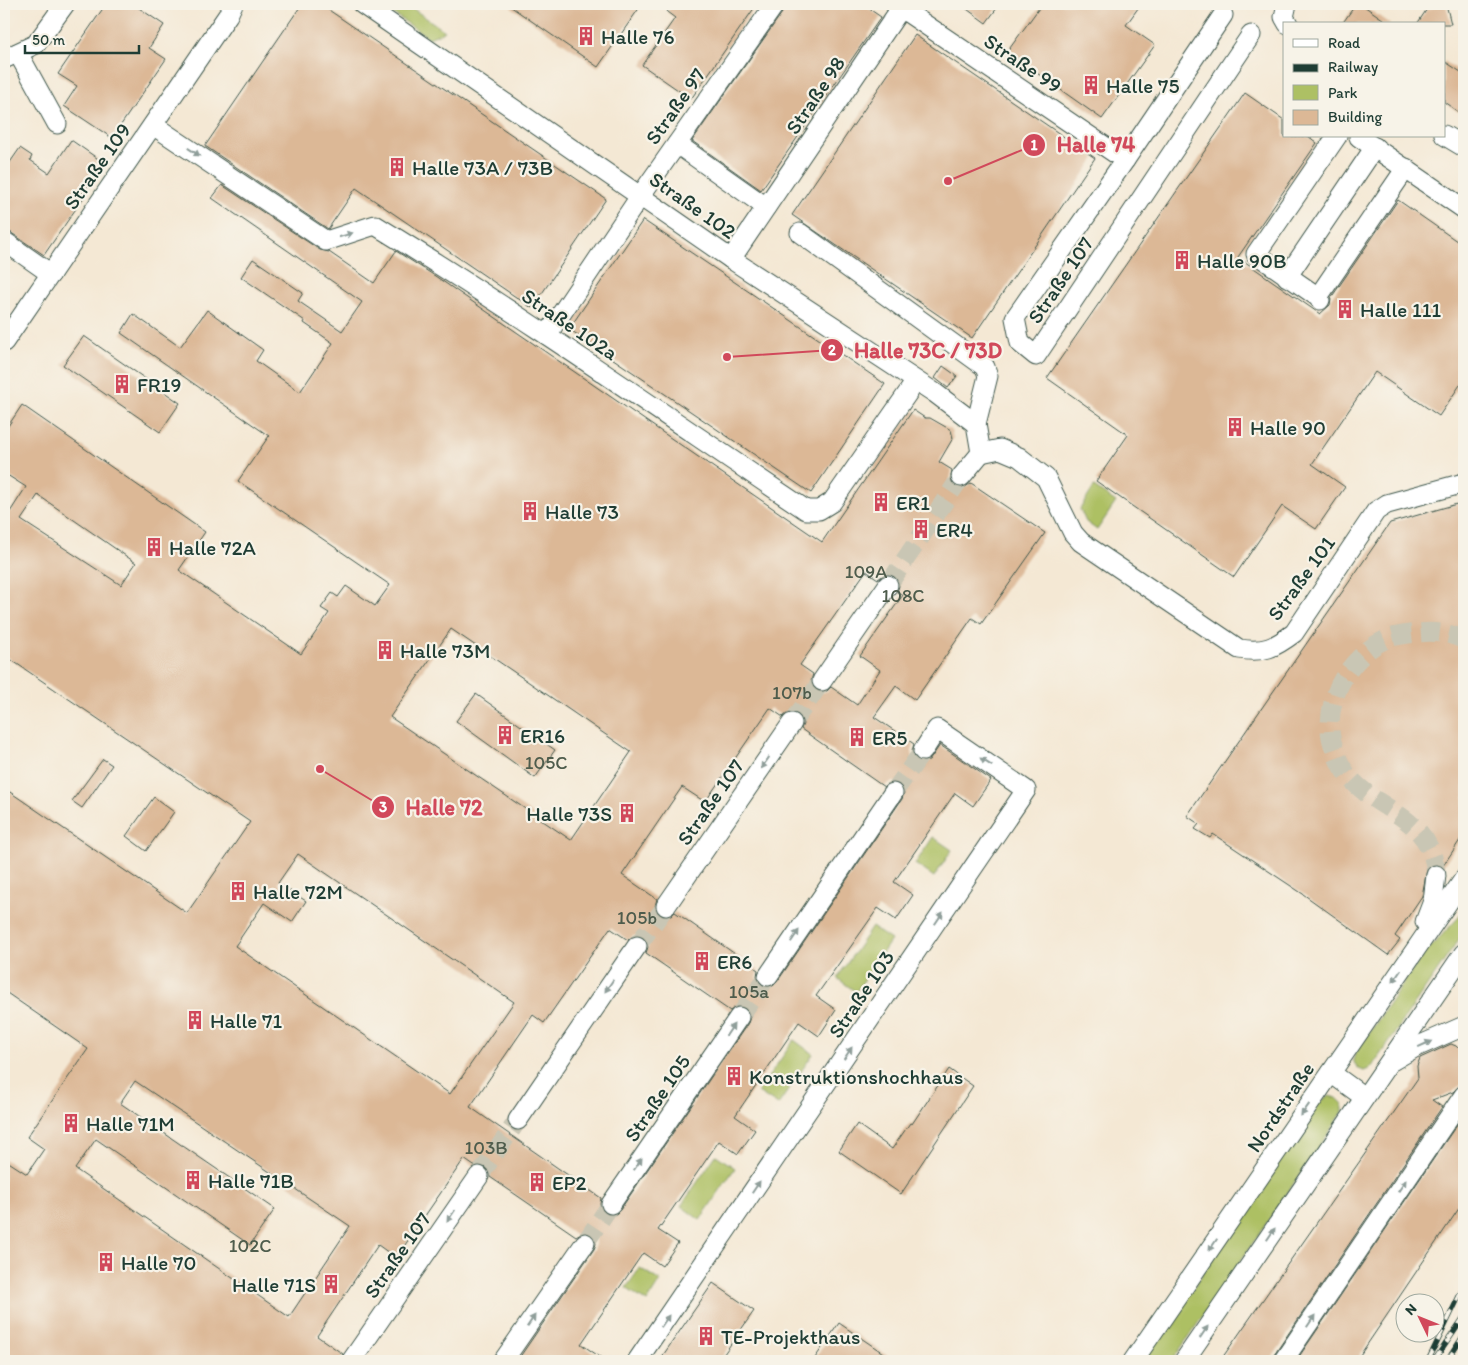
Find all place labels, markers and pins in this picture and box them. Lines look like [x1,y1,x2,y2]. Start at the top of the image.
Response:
place label: Halle 76 [601,24,675,49]
building icon: Halle 76 [575,25,597,47]
place label: Halle 75 [1106,73,1180,98]
building icon: Halle 75 [1080,74,1102,96]
callout: Halle 74 [1021,126,1145,163]
place label: Halle 73A / 73B [412,155,553,180]
building icon: Halle 73A / 73B [386,156,408,178]
place label: Halle 90B [1197,248,1287,273]
building icon: Halle 90B [1171,249,1193,271]
place label: Halle 111 [1360,297,1442,322]
building icon: Halle 111 [1334,298,1356,320]
callout: Halle 73C / 73D [819,332,1012,369]
place label: FR19 [137,372,182,397]
building icon: FR19 [111,373,133,395]
place label: Halle 90 [1250,415,1326,440]
building icon: Halle 90 [1224,416,1246,438]
place label: ER1 [896,490,930,515]
building icon: ER1 [870,491,892,513]
place label: Halle 73 [545,499,619,524]
building icon: Halle 73 [519,500,541,522]
place label: ER4 [936,517,973,542]
building icon: ER4 [910,518,932,540]
place label: Halle 72A [169,535,257,560]
building icon: Halle 72A [143,536,165,558]
place label: Halle 73M [400,638,490,663]
building icon: Halle 73M [374,639,396,661]
place label: ER16 [520,723,565,748]
building icon: ER16 [494,724,516,746]
place label: ER5 [872,725,907,750]
building icon: ER5 [846,726,868,748]
callout: Halle 72 [370,788,492,825]
place label: Halle 73S [526,801,612,826]
building icon: Halle 73S [616,802,638,824]
place label: Halle 72M [253,879,343,904]
building icon: Halle 72M [227,880,249,902]
place label: ER6 [717,949,752,974]
building icon: ER6 [691,950,713,972]
place label: Halle 71 [210,1008,282,1033]
building icon: Halle 71 [184,1009,206,1031]
place label: Konstruktionshochhaus [749,1064,963,1089]
building icon: Konstruktionshochhaus [723,1065,745,1087]
place label: Halle 71M [86,1111,175,1136]
building icon: Halle 71M [60,1112,82,1134]
place label: Halle 71B [208,1168,294,1193]
building icon: Halle 71B [182,1169,204,1191]
place label: EP2 [552,1170,587,1195]
building icon: EP2 [526,1171,548,1193]
place label: Halle 70 [121,1250,196,1275]
building icon: Halle 70 [95,1251,117,1273]
place label: Halle 71S [232,1272,316,1297]
building icon: Halle 71S [320,1273,342,1295]
place label: TE-Projekthaus [721,1324,860,1349]
building icon: TE-Projekthaus [695,1325,717,1347]

